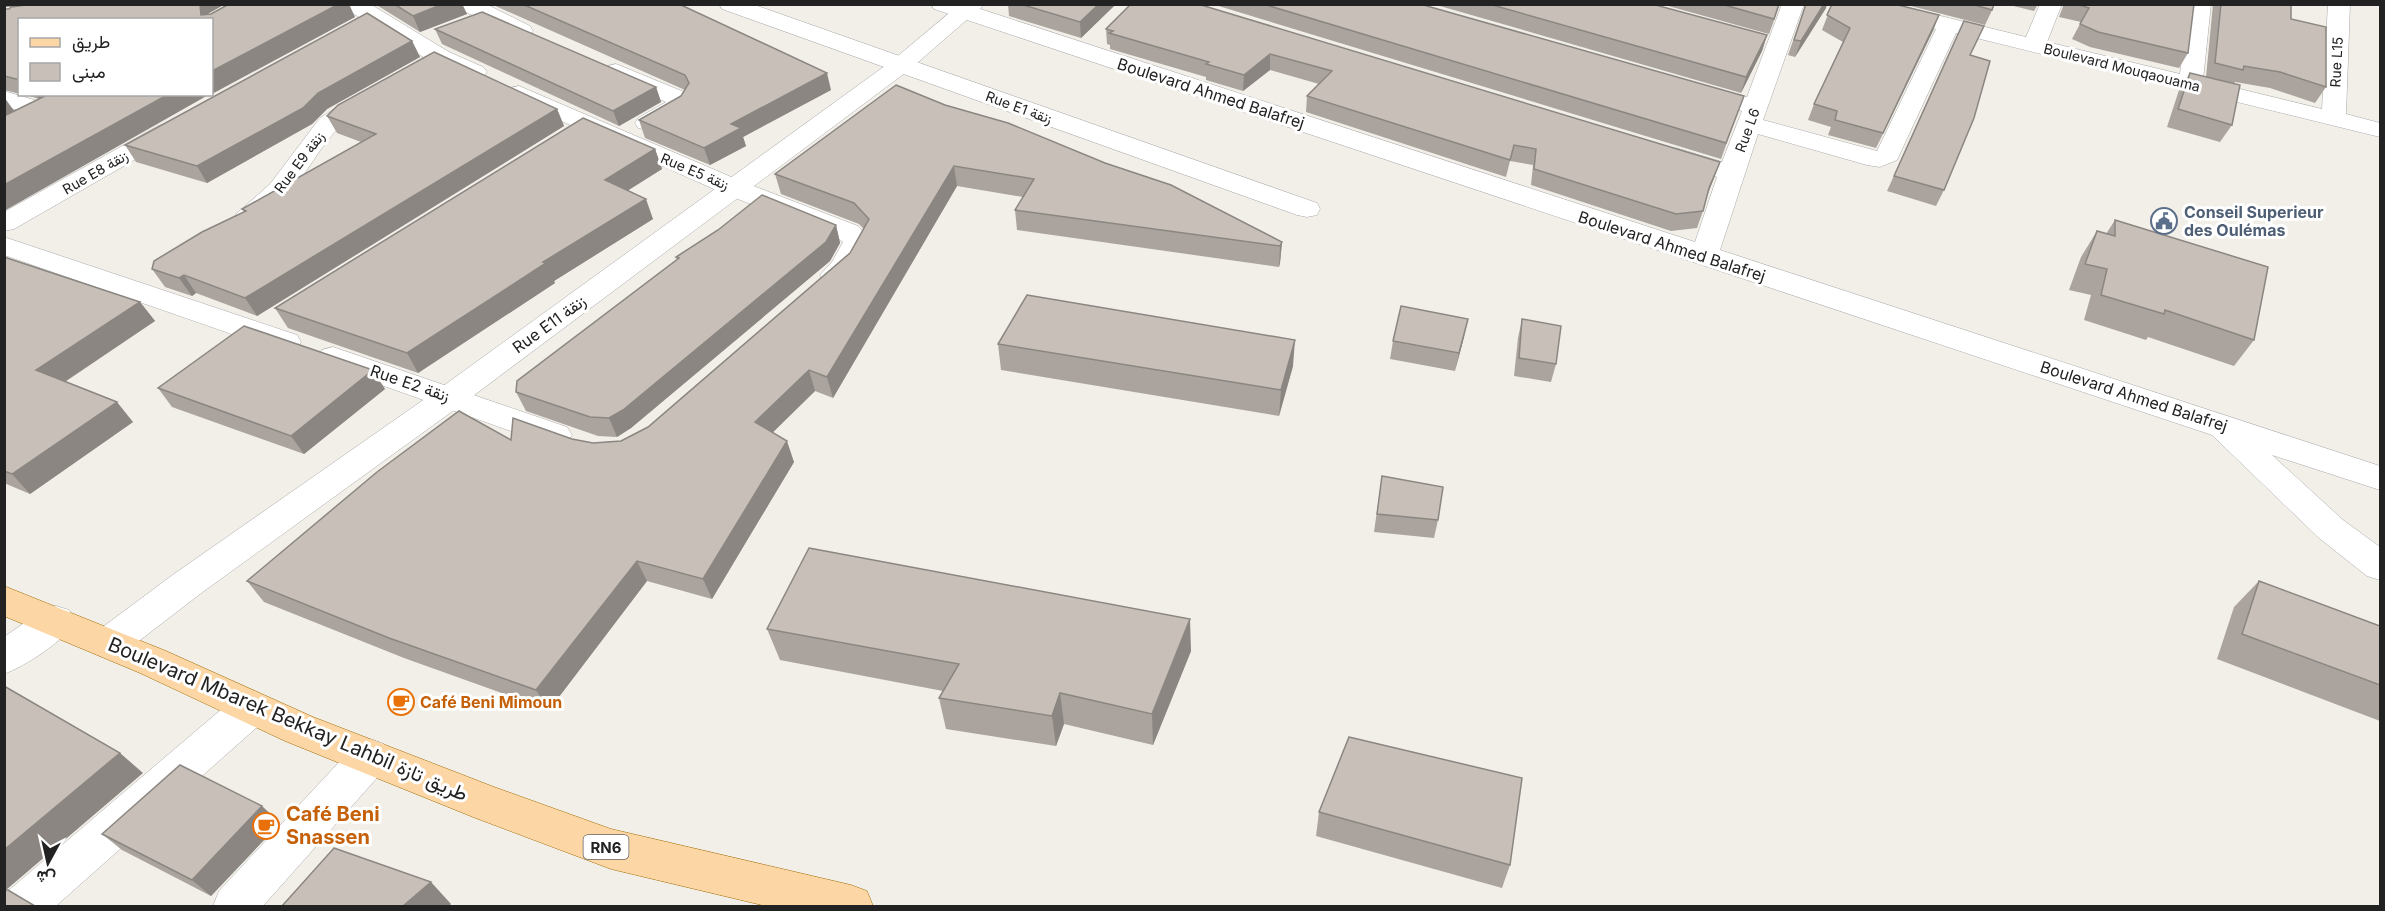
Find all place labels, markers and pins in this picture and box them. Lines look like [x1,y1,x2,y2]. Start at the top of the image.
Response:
place label: Conseil Superieur des Oulémas [2184,202,2324,240]
public building icon: Conseil Superieur des Oulémas [2149,206,2179,236]
cafe icon: Café Beni Mimoun [386,687,416,717]
place label: Café Beni Mimoun [420,692,562,712]
place label: Café Beni Snassen [286,802,380,849]
cafe icon: Café Beni Snassen [251,811,281,841]

